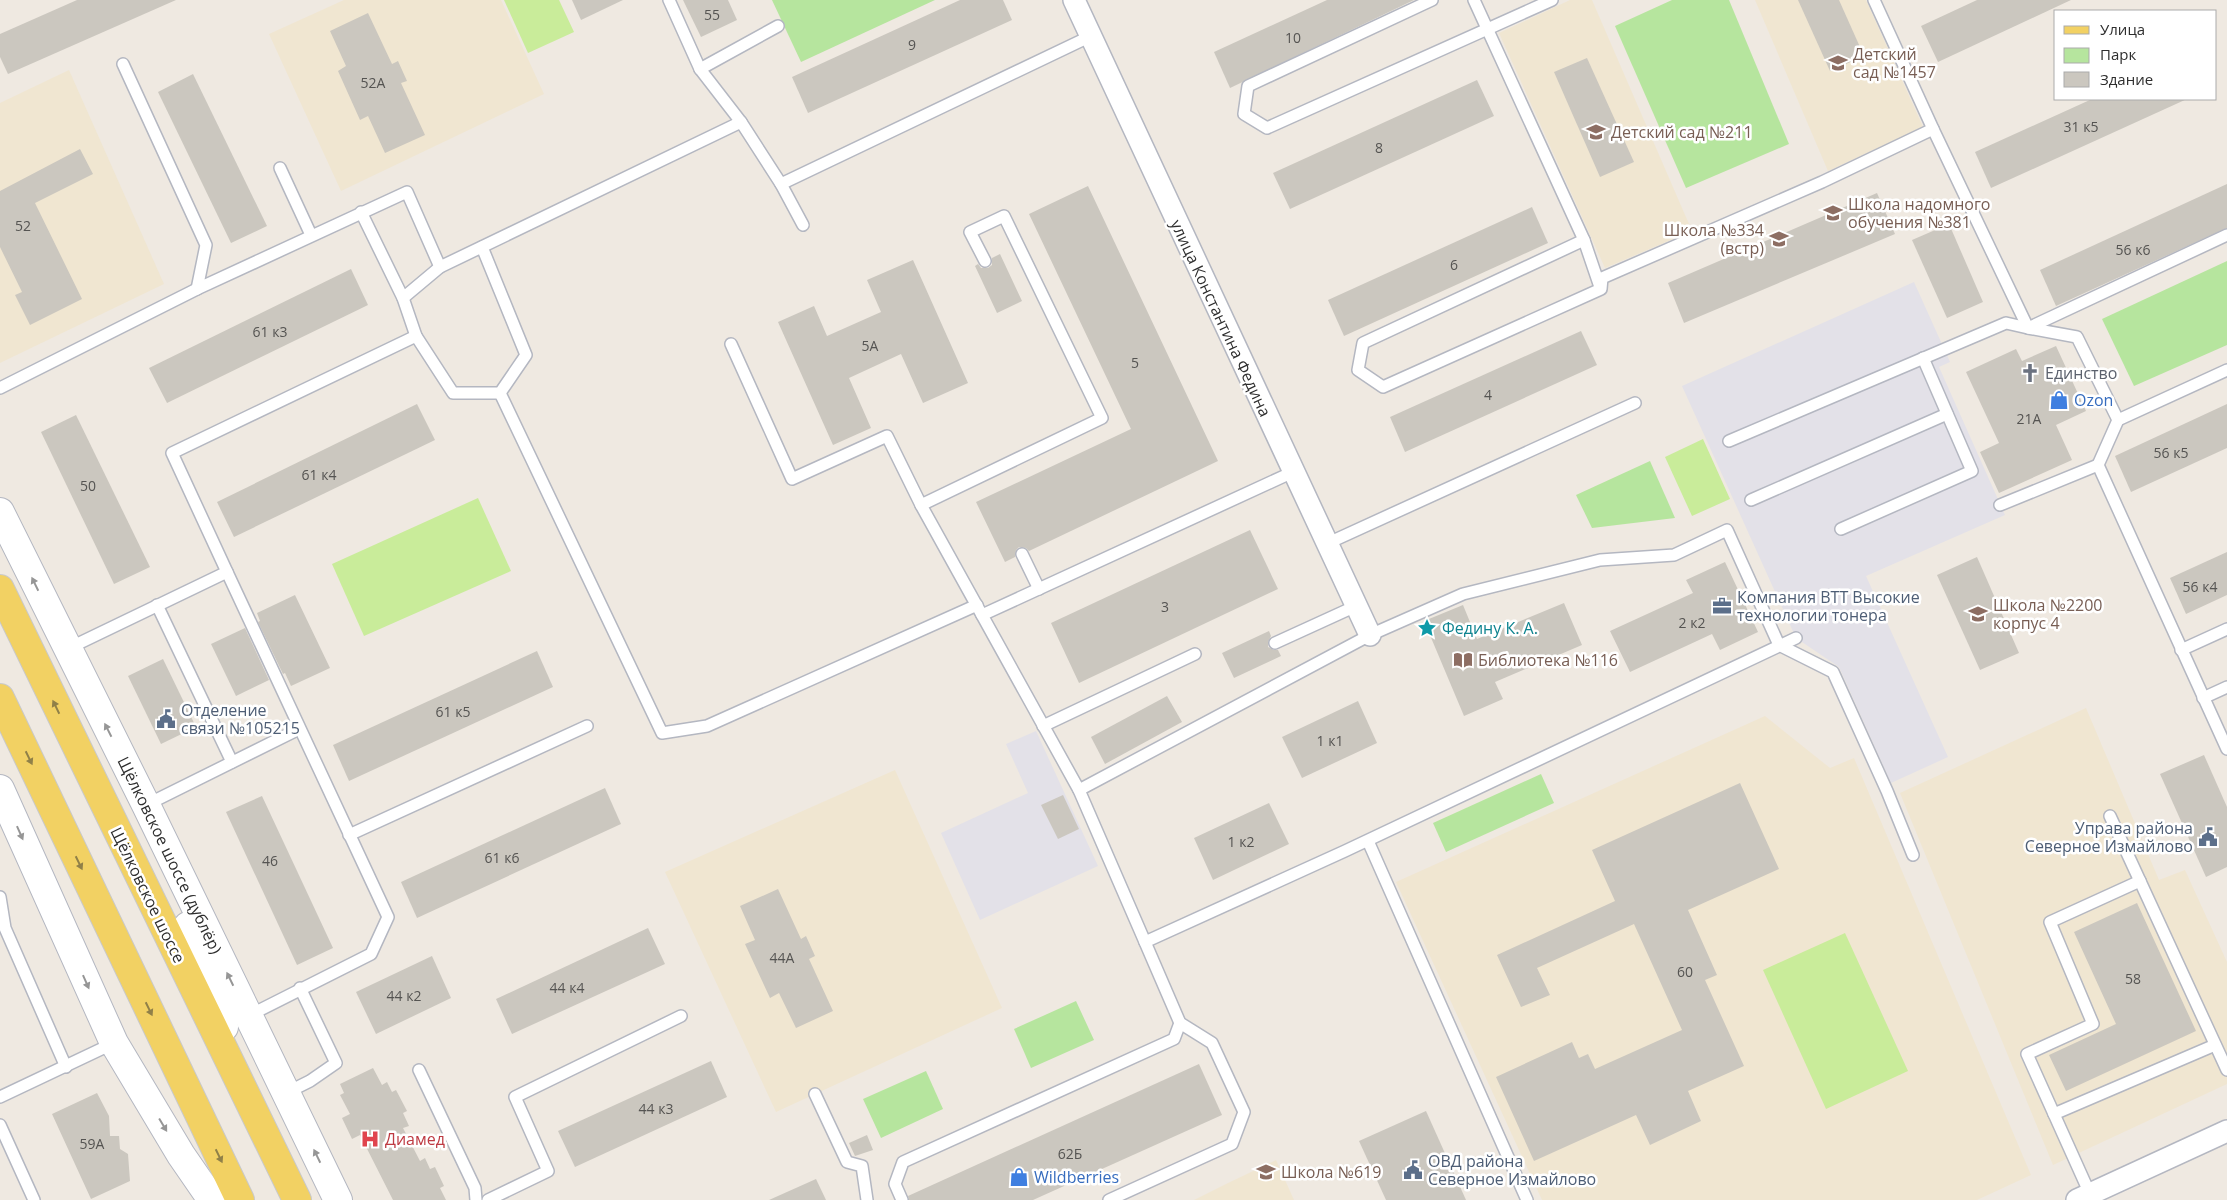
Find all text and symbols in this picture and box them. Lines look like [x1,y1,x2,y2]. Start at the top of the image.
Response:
house number: 55 [704,5,720,24]
legend [2054,10,2217,100]
text: Улица [2100,19,2145,39]
house number: 10 [1285,28,1301,47]
house number: 9 [908,35,916,54]
place label: Детский сад №1457 [1853,43,1936,83]
text: Парк [2100,44,2136,64]
school or university icon: Детский сад №1457 [1827,52,1849,74]
text: Здание [2100,69,2153,89]
house number: 52А [361,73,386,92]
house number: 31 к5 [2064,117,2098,136]
school or university icon: Детский сад №211 [1585,121,1607,143]
place label: Детский сад №211 [1611,121,1753,143]
house number: 8 [1375,138,1383,157]
place label: Школа надомного обучения №381 [1848,193,1990,233]
school or university icon: Школа надомного обучения №381 [1822,202,1844,224]
house number: 52 [15,216,31,235]
street label: улица Константина Федина [1166,216,1276,420]
place label: Школа №334 (встр) [1664,219,1764,259]
school or university icon: Школа №334 (встр) [1768,228,1790,250]
house number: 56 к6 [2116,240,2150,259]
house number: 6 [1450,255,1458,274]
house number: 61 к3 [253,322,287,341]
house number: 5А [862,336,879,355]
house number: 5 [1131,353,1139,372]
church icon: Единство [2019,362,2041,384]
place label: Единство [2045,362,2117,384]
house number: 4 [1484,385,1492,404]
shop icon: Ozon [2048,389,2070,411]
place label: Ozon [2074,389,2113,411]
house number: 21А [2017,409,2042,428]
house number: 56 к5 [2154,443,2188,462]
house number: 61 к4 [302,465,336,484]
house number: 50 [80,476,96,495]
one-way arrow [31,577,40,592]
house number: 56 к4 [2183,577,2217,596]
place label: Компания ВТТ Высокие технологии тонера [1737,586,1920,626]
place label: Школа №2200 корпус 4 [1993,594,2103,634]
office icon: Компания ВТТ Высокие технологии тонера [1711,595,1733,617]
house number: 3 [1161,597,1169,616]
school or university icon: Школа №2200 корпус 4 [1967,603,1989,625]
house number: 2 к2 [1679,613,1705,632]
place icon: Федину К. А. [1416,617,1438,639]
place label: Федину К. А. [1442,617,1538,639]
library icon: Библиотека №116 [1452,649,1474,671]
place label: Библиотека №116 [1478,649,1618,671]
place label: Отделение связи №105215 [181,699,300,739]
one-way arrow [52,700,60,714]
house number: 61 к5 [436,702,470,721]
public building icon: Отделение связи №105215 [155,708,177,730]
one-way arrow [104,723,112,737]
house number: 1 к1 [1317,731,1343,750]
one-way arrow [25,751,33,765]
street label: Щёлковское шоссе (дублёр) [114,753,226,957]
place label: Управа района Северное Измайлово [2025,817,2193,857]
street label: Щёлковское шоссе [107,824,189,966]
one-way arrow [16,826,24,840]
public building icon: Управа района Северное Измайлово [2197,826,2219,848]
house number: 1 к2 [1228,832,1254,851]
house number: 61 к6 [485,848,519,867]
house number: 46 [262,851,278,870]
one-way arrow [75,856,83,870]
house number: 44А [770,948,795,967]
house number: 60 [1677,962,1693,981]
house number: 58 [2125,969,2141,988]
one-way arrow [226,971,234,986]
one-way arrow [83,975,91,989]
house number: 44 к4 [550,978,584,997]
house number: 44 к2 [387,986,421,1005]
one-way arrow [145,1002,153,1017]
house number: 44 к3 [639,1099,673,1118]
one-way arrow [158,1118,167,1131]
hospital icon: Диамед [359,1128,381,1150]
place label: Диамед [385,1128,445,1150]
house number: 59А [80,1134,105,1153]
house number: 62Б [1058,1144,1082,1163]
one-way arrow [215,1149,223,1163]
one-way arrow [312,1149,320,1163]
place label: ОВД района Северное Измайлово [1428,1150,1596,1190]
public building icon: ОВД района Северное Измайлово [1402,1159,1424,1181]
school or university icon: Школа №619 [1255,1161,1277,1183]
place label: Школа №619 [1281,1161,1381,1183]
shop icon: Wildberries [1008,1166,1030,1188]
place label: Wildberries [1034,1166,1119,1188]

